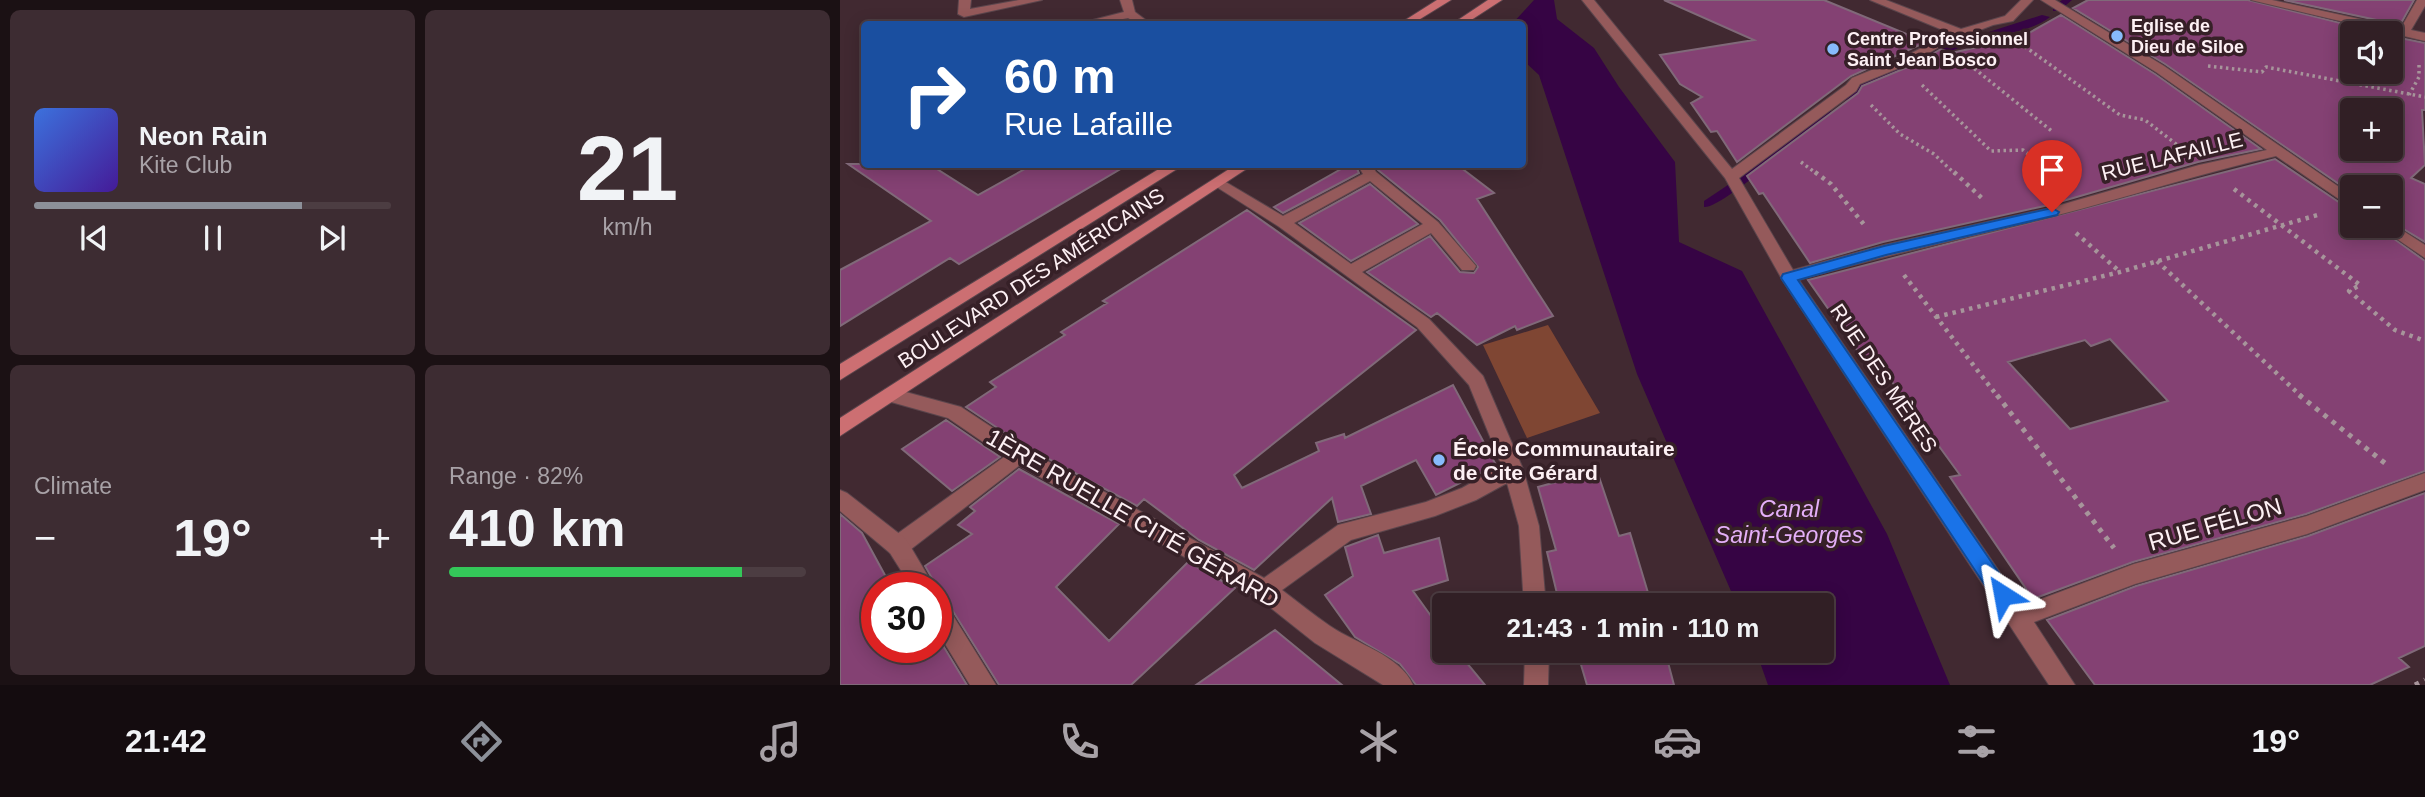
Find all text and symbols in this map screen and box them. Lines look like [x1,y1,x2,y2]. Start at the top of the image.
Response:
place label: Eglise de Dieu de Siloe [2131,16,2244,57]
map controls [2340,21,2403,238]
button: sound [2340,21,2403,84]
marker: Eglise de Dieu de Siloe [2109,28,2125,44]
place label: Centre Professionnel Saint Jean Bosco [1847,29,2028,70]
marker: Centre Professionnel Saint Jean Bosco [1825,41,1841,57]
icon: right [889,49,980,140]
text: 60 m [1004,49,1116,103]
button: + [2340,98,2403,161]
text: Rue Lafaille [1004,106,1173,142]
text: 21 [577,118,678,219]
text: Neon Rain [139,121,268,151]
street label: RUE LAFAILLE [2099,127,2245,185]
pin [2022,140,2082,212]
icon: arrive [2033,151,2071,189]
text: Kite Club [139,152,232,178]
button: − [2340,175,2403,238]
street label: BOULEVARD DES AMÉRICAINS [894,183,1168,373]
text: km/h [603,214,652,240]
icon: previous [75,219,113,257]
icon: pause [194,219,232,257]
icon: next [313,219,351,257]
street label: RUE DES MÈRES [1826,299,1942,457]
street label: 1ÈRE RUELLE CITÉ GÉRARD [982,423,1284,613]
place label: École Communautaire de Cite Gérard [1453,437,1675,484]
marker: École Communautaire de Cite Gérard [1431,452,1447,468]
text: Range · 82% [449,463,583,489]
text: Climate [34,473,112,499]
street label: RUE FÉLON [2145,492,2285,556]
water label: Canal Saint-Georges [1715,496,1864,548]
text: 410 km [449,499,625,557]
text: 19° [173,509,252,567]
text: − [34,517,56,559]
text: + [369,517,391,559]
position arrow [1966,558,2040,632]
speed limit sign: 30 [861,572,952,663]
text: 21:43 · 1 min · 110 m [1507,613,1759,643]
icon: directions [457,717,506,766]
icon: music [756,717,805,766]
icon: phone [1055,717,1104,766]
icon: climate [1354,717,1403,766]
icon: car [1653,717,1702,766]
icon: filters [1952,717,2001,766]
text: 21:42 [125,723,207,759]
text: 19° [2252,723,2300,759]

